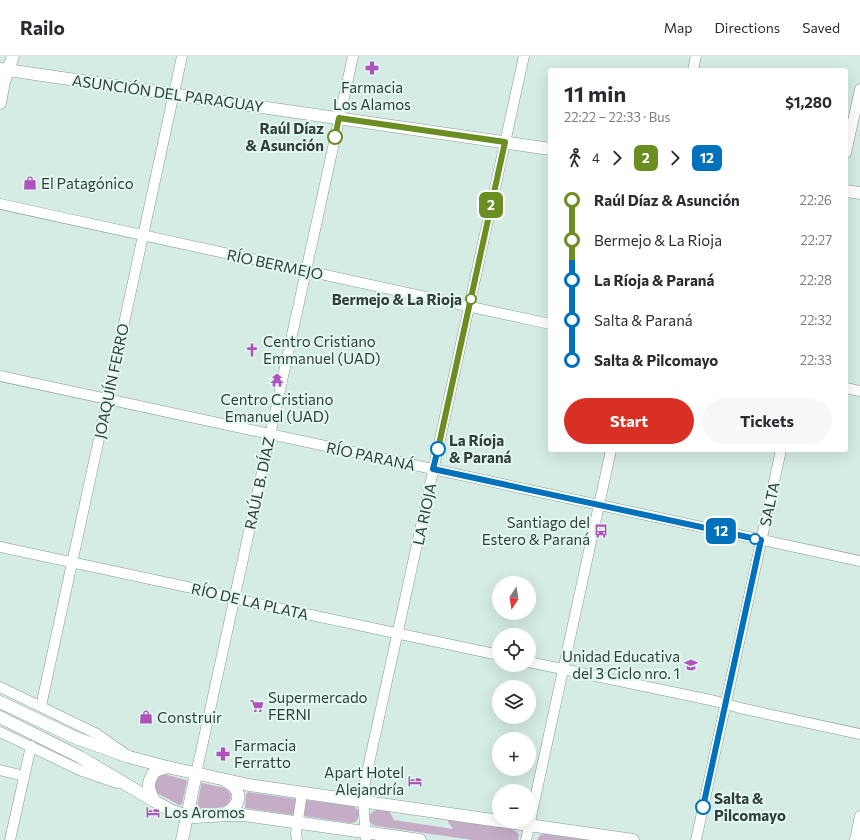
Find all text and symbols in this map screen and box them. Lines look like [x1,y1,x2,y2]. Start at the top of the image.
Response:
text: Railo [20,16,65,39]
text: Map [664,19,693,36]
text: Directions [715,19,780,36]
text: Saved [802,19,840,36]
pharmacy icon: Farmacia Los Alamos [364,60,380,76]
street label: ASUNCIÓN DEL PARAGUAY [71,70,265,115]
place label: Farmacia Los Alamos [333,78,411,113]
text: 11 min [564,80,626,107]
text: $1,280 [785,93,832,111]
text: 22:22 – 22:33 · Bus [564,109,670,125]
place label: Raúl Díaz & Asunción [246,119,324,154]
marker: Raúl Díaz & Asunción [327,129,343,145]
icon: walk [564,147,586,169]
icon: forward [606,147,628,169]
icon: forward [664,147,686,169]
text: 2 [642,149,650,166]
text: 12 [700,149,714,166]
text: 4 [592,150,600,166]
place label: El Patagónico [41,174,134,192]
shop icon: El Patagónico [22,175,38,191]
text: Raúl Díaz & Asunción [594,191,740,209]
line badge: 2 [478,192,504,218]
text: 22:26 [799,192,832,208]
text: 2 [487,196,495,213]
text: Bermejo & La Rioja [594,231,722,249]
text: 22:27 [800,232,832,248]
street label: RÍO BERMEJO [225,244,325,283]
text: La Ríoja & Paraná [594,271,714,289]
text: 22:28 [799,272,832,288]
place label: Bermejo & La Rioja [332,290,462,308]
marker: Bermejo & La Rioja [465,293,477,305]
text: Salta & Paraná [594,311,693,329]
text: 22:32 [800,312,832,328]
street label: JOAQUÍN FERRO [89,322,132,440]
place label: Centro Cristiano Emmanuel (UAD) [263,332,380,367]
church icon: Centro Cristiano Emmanuel (UAD) [244,342,260,358]
text: Salta & Pilcomayo [594,351,718,369]
text: 22:33 [800,352,832,368]
temple icon: Centro Cristiano Emanuel (UAD) [269,372,285,388]
place label: Centro Cristiano Emanuel (UAD) [221,390,333,425]
button: Start [564,398,694,444]
button: Tickets [702,398,832,444]
place label: La Ríoja & Paraná [449,431,512,466]
street label: RAÚL B. DÍAZ [239,435,278,531]
street label: RÍO PARANÁ [325,437,417,474]
marker: La Ríoja & Paraná [430,441,446,457]
street label: SALTA [756,480,782,528]
street label: LA RIOJA [409,481,439,547]
place label: Santiago del Estero & Paraná [482,513,590,548]
line badge: 12 [703,518,739,544]
text: 12 [714,522,728,539]
bus stop icon: Santiago del Estero & Paraná [593,523,609,539]
unlabelled marker [749,533,761,545]
north arrow [492,576,536,620]
map controls [492,576,536,828]
street label: RÍO DE LA PLATA [190,578,311,623]
button: locate [492,628,536,672]
place label: Unidad Educativa del 3 Ciclo nro. 1 [562,647,680,682]
school or university icon: Unidad Educativa del 3 Ciclo nro. 1 [683,657,699,673]
button: layers [492,680,536,724]
place label: Supermercado FERNI [268,688,368,723]
supermarket icon: Supermercado FERNI [249,698,265,714]
place label: Construir [157,708,222,726]
shop icon: Construir [138,709,154,725]
button: + [492,732,536,776]
place label: Farmacia Ferratto [234,736,296,771]
pharmacy icon: Farmacia Ferratto [215,746,231,762]
place label: Apart Hotel Alejandría [324,763,404,798]
hotel icon: Apart Hotel Alejandría [407,773,423,789]
button: − [492,784,536,828]
place label: Salta & Pilcomayo [714,789,786,824]
marker: Salta & Pilcomayo [695,799,711,815]
place label: Los Aromos [164,803,245,821]
hotel icon: Los Aromos [145,804,161,820]

